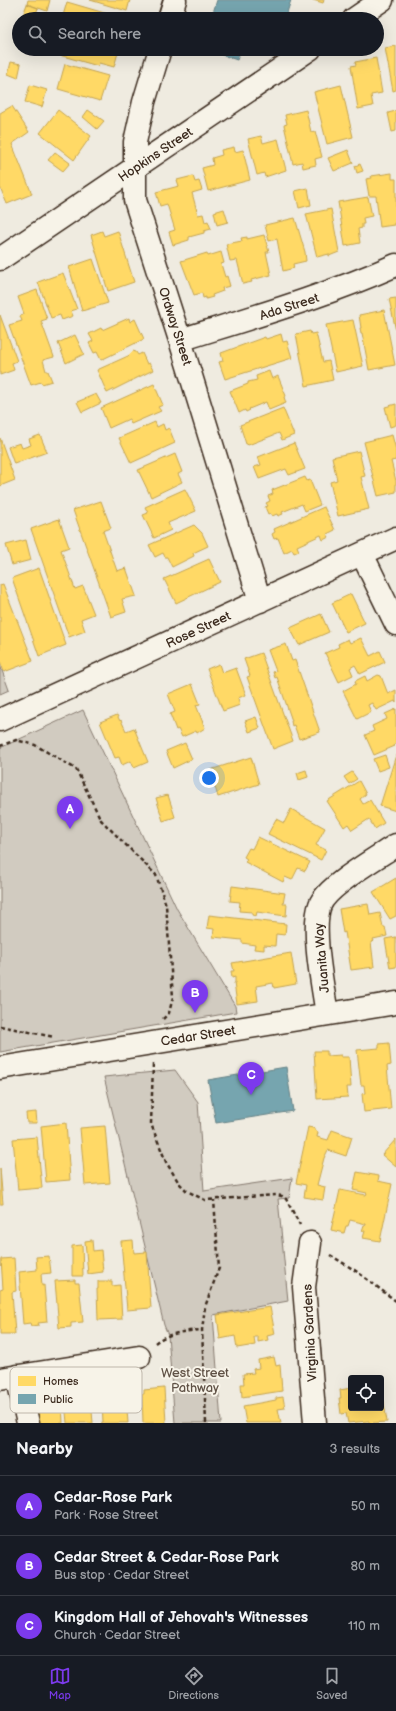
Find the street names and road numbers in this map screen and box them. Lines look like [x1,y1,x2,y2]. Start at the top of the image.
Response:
street label: Hopkins Street [115,124,196,186]
street label: Ordway Street [155,285,195,367]
street label: Ada Street [258,290,321,324]
street label: Rose Street [163,608,233,652]
street label: Juanita Way [311,922,333,993]
street label: Cedar Street [160,1022,237,1050]
street label: Virginia Gardens [299,1283,321,1382]

